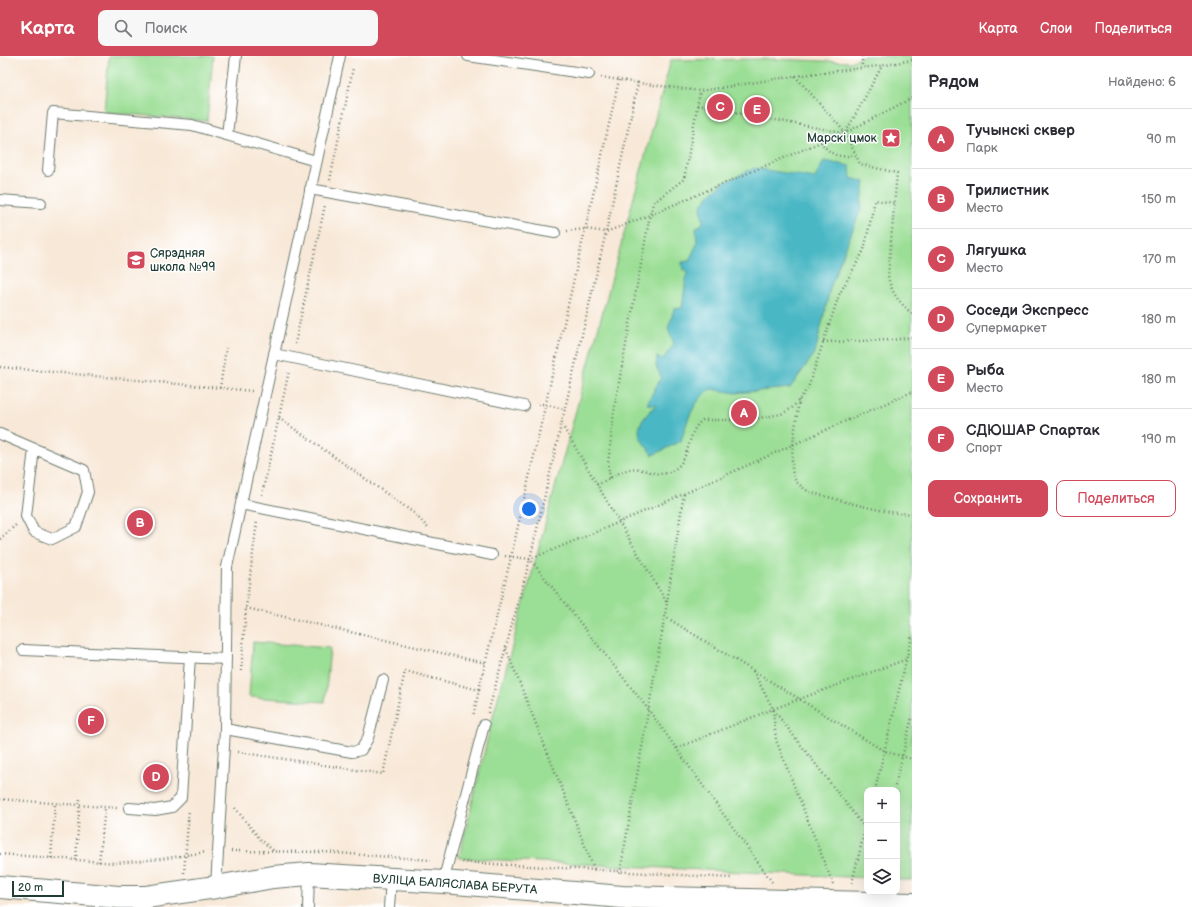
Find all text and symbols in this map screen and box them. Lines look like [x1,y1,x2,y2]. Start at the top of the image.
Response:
search box [98,10,378,46]
text: Карта [20,17,74,40]
icon: search [112,17,134,39]
text: Поиск [144,19,187,38]
text: Карта [978,20,1018,37]
text: Слои [1040,20,1072,37]
text: Поделиться [1094,20,1172,37]
text: Рядом [928,72,979,92]
text: Найдено: 6 [1108,74,1176,90]
pin: C [707,92,733,122]
pin: E [744,95,770,125]
text: Тучынскі сквер [966,121,1075,140]
place icon: Марскі цмок [880,127,902,149]
place label: Марскі цмок [807,131,878,146]
text: A [937,131,945,147]
text: 90 m [1147,131,1176,147]
text: Парк [966,140,998,156]
text: Трилистник [966,181,1049,200]
text: B [936,191,946,207]
text: 150 m [1142,191,1176,207]
text: Место [966,200,1003,216]
text: Лягушка [966,241,1026,260]
place label: Сярэдняя школа №99 [150,246,216,275]
school or university icon: Сярэдняя школа №99 [125,249,147,271]
text: C [936,251,946,267]
text: 170 m [1143,251,1176,267]
text: Место [966,260,1003,276]
text: Соседи Экспресс [966,301,1089,320]
text: D [936,311,946,327]
text: 180 m [1141,311,1176,327]
text: Супермаркет [966,320,1047,336]
text: Рыба [966,361,1004,380]
text: E [937,371,945,387]
text: 180 m [1141,371,1176,387]
text: Место [966,380,1003,396]
pin: A [731,398,757,428]
text: СДЮШАР Спартак [966,421,1100,440]
text: F [937,431,945,447]
text: 190 m [1142,431,1176,447]
text: Спорт [966,440,1002,456]
button: Сохранить [928,480,1048,517]
button: Поделиться [1056,480,1176,517]
your location [519,499,539,519]
pin: B [127,508,153,538]
pin: F [78,706,104,736]
pin: D [143,762,169,792]
map controls [864,787,900,895]
button: + [864,787,900,823]
button: − [864,823,900,859]
button: layers [864,859,900,895]
street label: ВУЛІЦА БАЛЯСЛАВА БЕРУТА [372,871,538,898]
scale bar [12,879,64,898]
text: 20 m [18,881,43,894]

